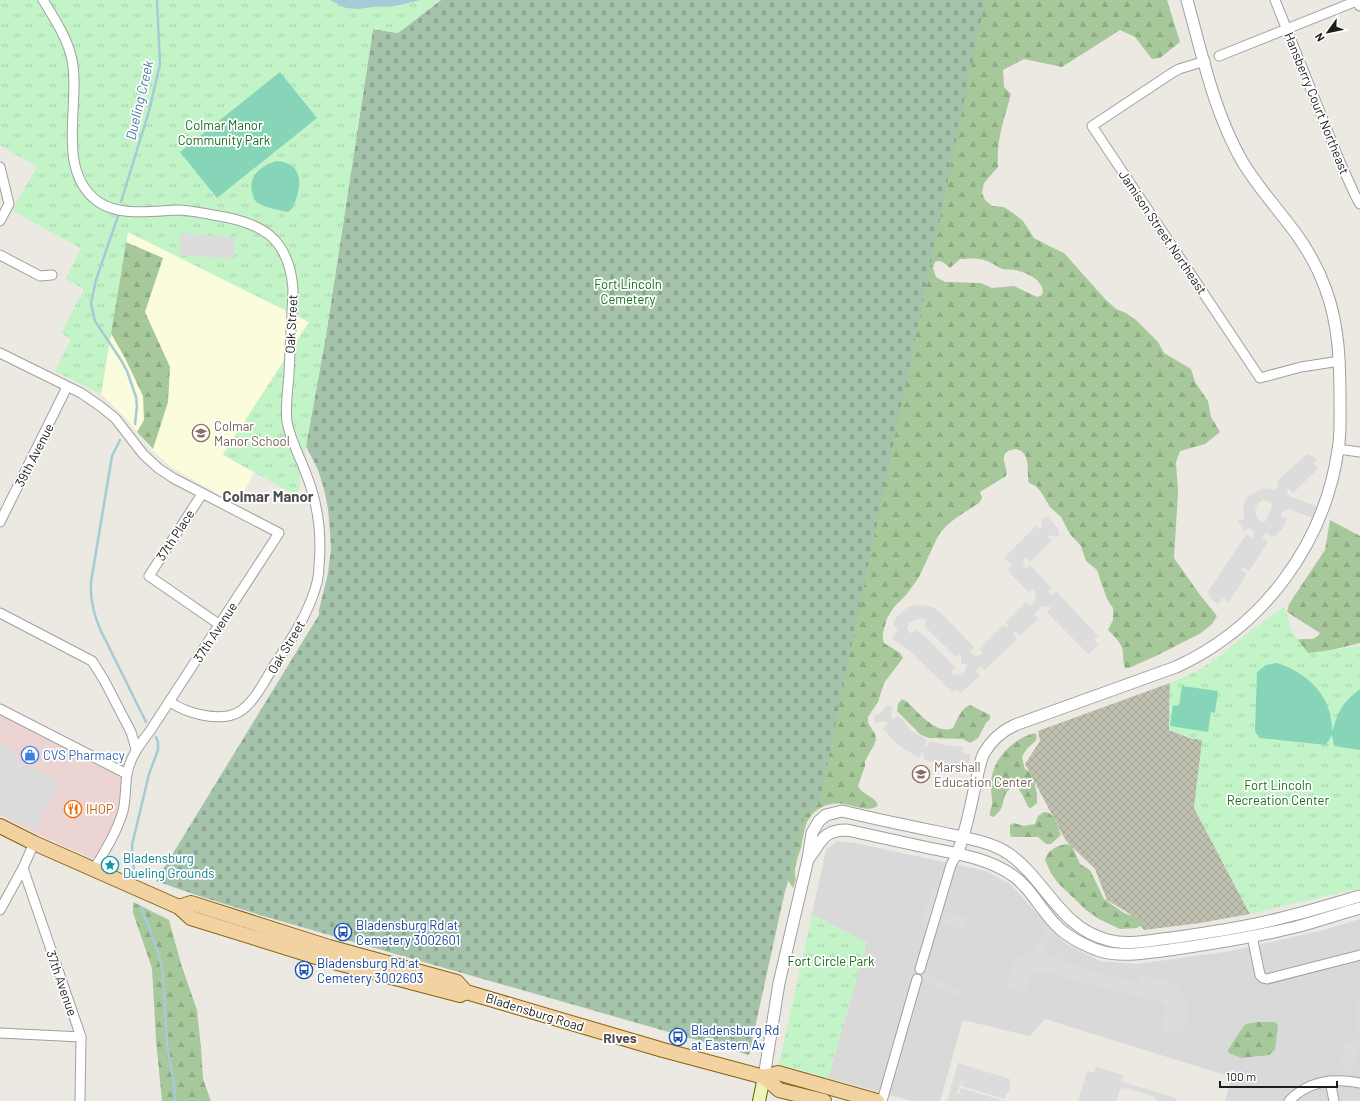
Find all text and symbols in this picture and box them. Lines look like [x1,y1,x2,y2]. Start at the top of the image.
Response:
north arrow [1308,12,1348,52]
street label: Hansberry Court Northeast [1281,30,1353,176]
water label: Dueling Creek [122,58,156,141]
park label: Colmar Manor Community Park [178,117,271,148]
street label: Jamison Street Northeast [1115,167,1211,297]
park label: Fort Lincoln Cemetery [594,276,662,307]
street label: Oak Street [281,294,301,354]
place label: Colmar Manor School [214,418,290,449]
street label: 39th Avenue [11,421,57,489]
school or university icon: Colmar Manor School [191,423,211,443]
district label: Colmar Manor [222,487,314,505]
street label: 37th Place [152,506,198,564]
street label: 37th Avenue [190,599,240,665]
street label: Oak Street [264,617,308,677]
shop icon: CVS Pharmacy [20,745,40,765]
place label: CVS Pharmacy [43,747,125,763]
place label: Marshall Education Center [934,759,1032,790]
school or university icon: Marshall Education Center [911,764,931,784]
park label: Fort Lincoln Recreation Center [1227,777,1330,808]
restaurant icon: IHOP [63,799,83,819]
place label: IHOP [86,801,114,817]
place label: Bladensburg Dueling Grounds [123,850,215,881]
place icon: Bladensburg Dueling Grounds [100,855,120,875]
place label: Bladensburg Rd at Cemetery 3002601 [356,917,460,948]
bus stop icon: Bladensburg Rd at Cemetery 3002601 [333,922,353,942]
street label: 37th Avenue [43,948,81,1018]
park label: Fort Circle Park [788,953,875,969]
place label: Bladensburg Rd at Cemetery 3002603 [317,955,424,986]
bus stop icon: Bladensburg Rd at Cemetery 3002603 [294,960,314,980]
street label: Bladensburg Road [484,989,586,1035]
place label: Bladensburg Rd at Eastern Av [691,1022,779,1053]
bus stop icon: Bladensburg Rd at Eastern Av [668,1027,688,1047]
district label: Rives [603,1029,637,1046]
scale bar [1220,1063,1337,1089]
text: 100 m [1226,1069,1256,1083]

